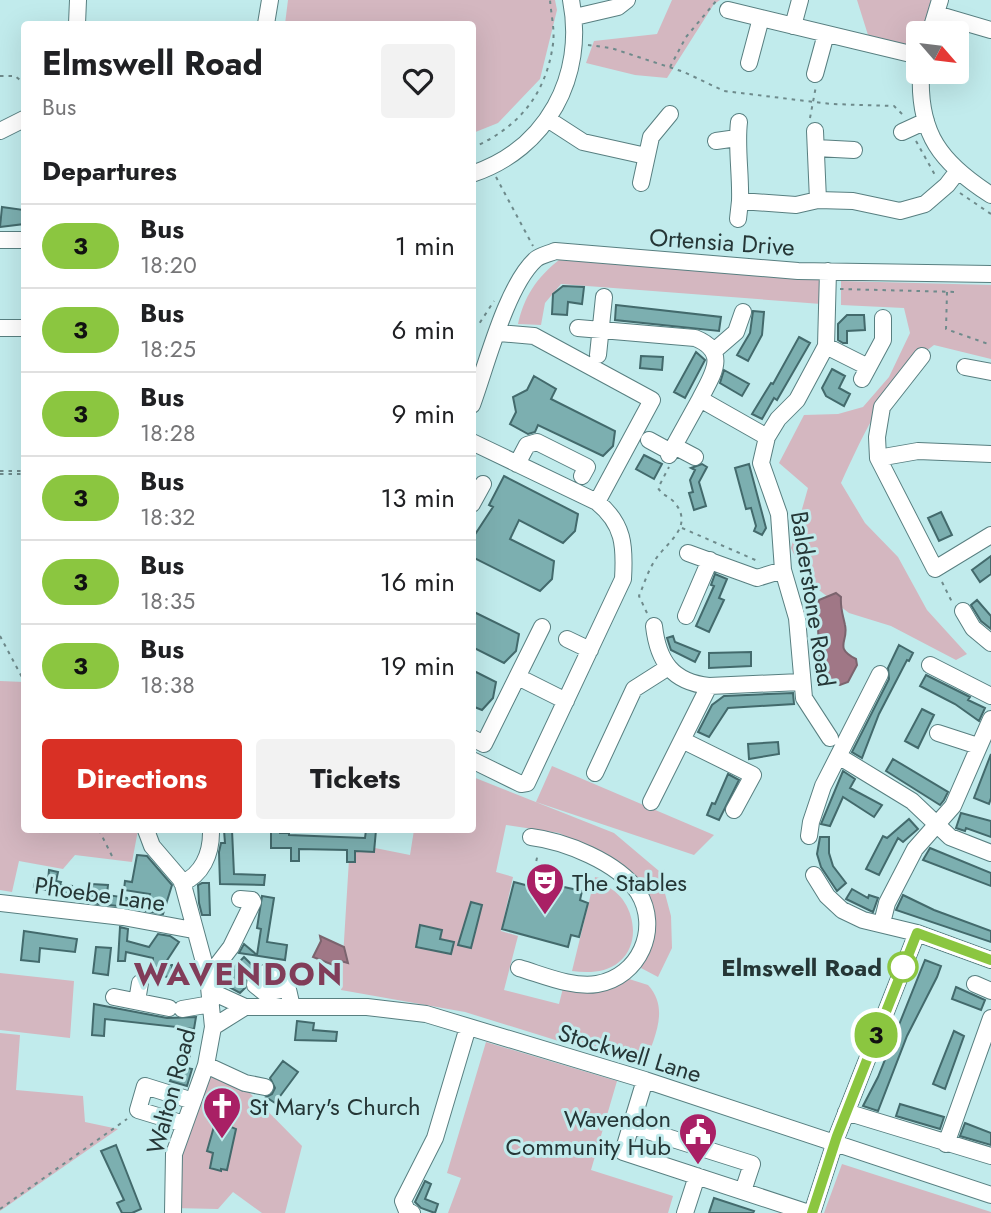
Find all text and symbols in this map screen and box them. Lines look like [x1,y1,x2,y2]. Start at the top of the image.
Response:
north arrow [906,21,970,84]
map controls [906,21,969,84]
text: Elmswell Road [42,40,263,87]
button: heart [381,44,455,118]
text: Bus [42,90,76,124]
text: Departures [42,152,177,190]
text: Bus [140,210,184,248]
street label: Ortensia Drive [648,219,796,265]
text: 1 min [395,227,455,265]
text: 3 [73,228,88,263]
text: 18:20 [140,248,197,282]
text: Bus [140,294,184,332]
text: 6 min [392,311,455,349]
text: 3 [73,312,88,347]
text: 18:25 [140,332,196,366]
text: Bus [140,378,184,416]
text: 9 min [392,395,455,433]
text: 3 [73,396,88,431]
text: 18:28 [140,416,195,450]
text: Bus [140,462,184,500]
text: 13 min [381,479,455,517]
text: 3 [73,480,88,515]
text: 18:32 [140,500,195,534]
street label: Balderstone Road [782,509,844,689]
text: Bus [140,546,184,584]
text: 16 min [380,563,455,601]
text: 3 [73,564,88,599]
text: 18:35 [140,584,195,618]
text: Bus [140,630,184,668]
text: 19 min [380,647,455,685]
text: 3 [73,648,88,683]
text: 18:38 [140,668,195,702]
button: Directions [42,739,242,819]
button: Tickets [256,739,455,819]
theatre icon: The Stables [524,861,566,916]
place label: The Stables [572,865,687,900]
street label: Phoebe Lane [32,868,168,920]
place label: Elmswell Road [721,950,882,985]
district label: WAVENDON [134,951,344,997]
marker: Elmswell Road [888,952,918,982]
line badge: 3 [853,1012,899,1058]
street label: Stockwell Lane [554,1015,706,1091]
text: 3 [869,1017,883,1052]
street label: Walton Road [137,1024,205,1158]
church icon: St Mary's Church [201,1085,243,1140]
place label: St Mary's Church [249,1089,421,1124]
place label: Wavendon Community Hub [506,1101,671,1164]
public building icon: Wavendon Community Hub [677,1111,719,1166]

